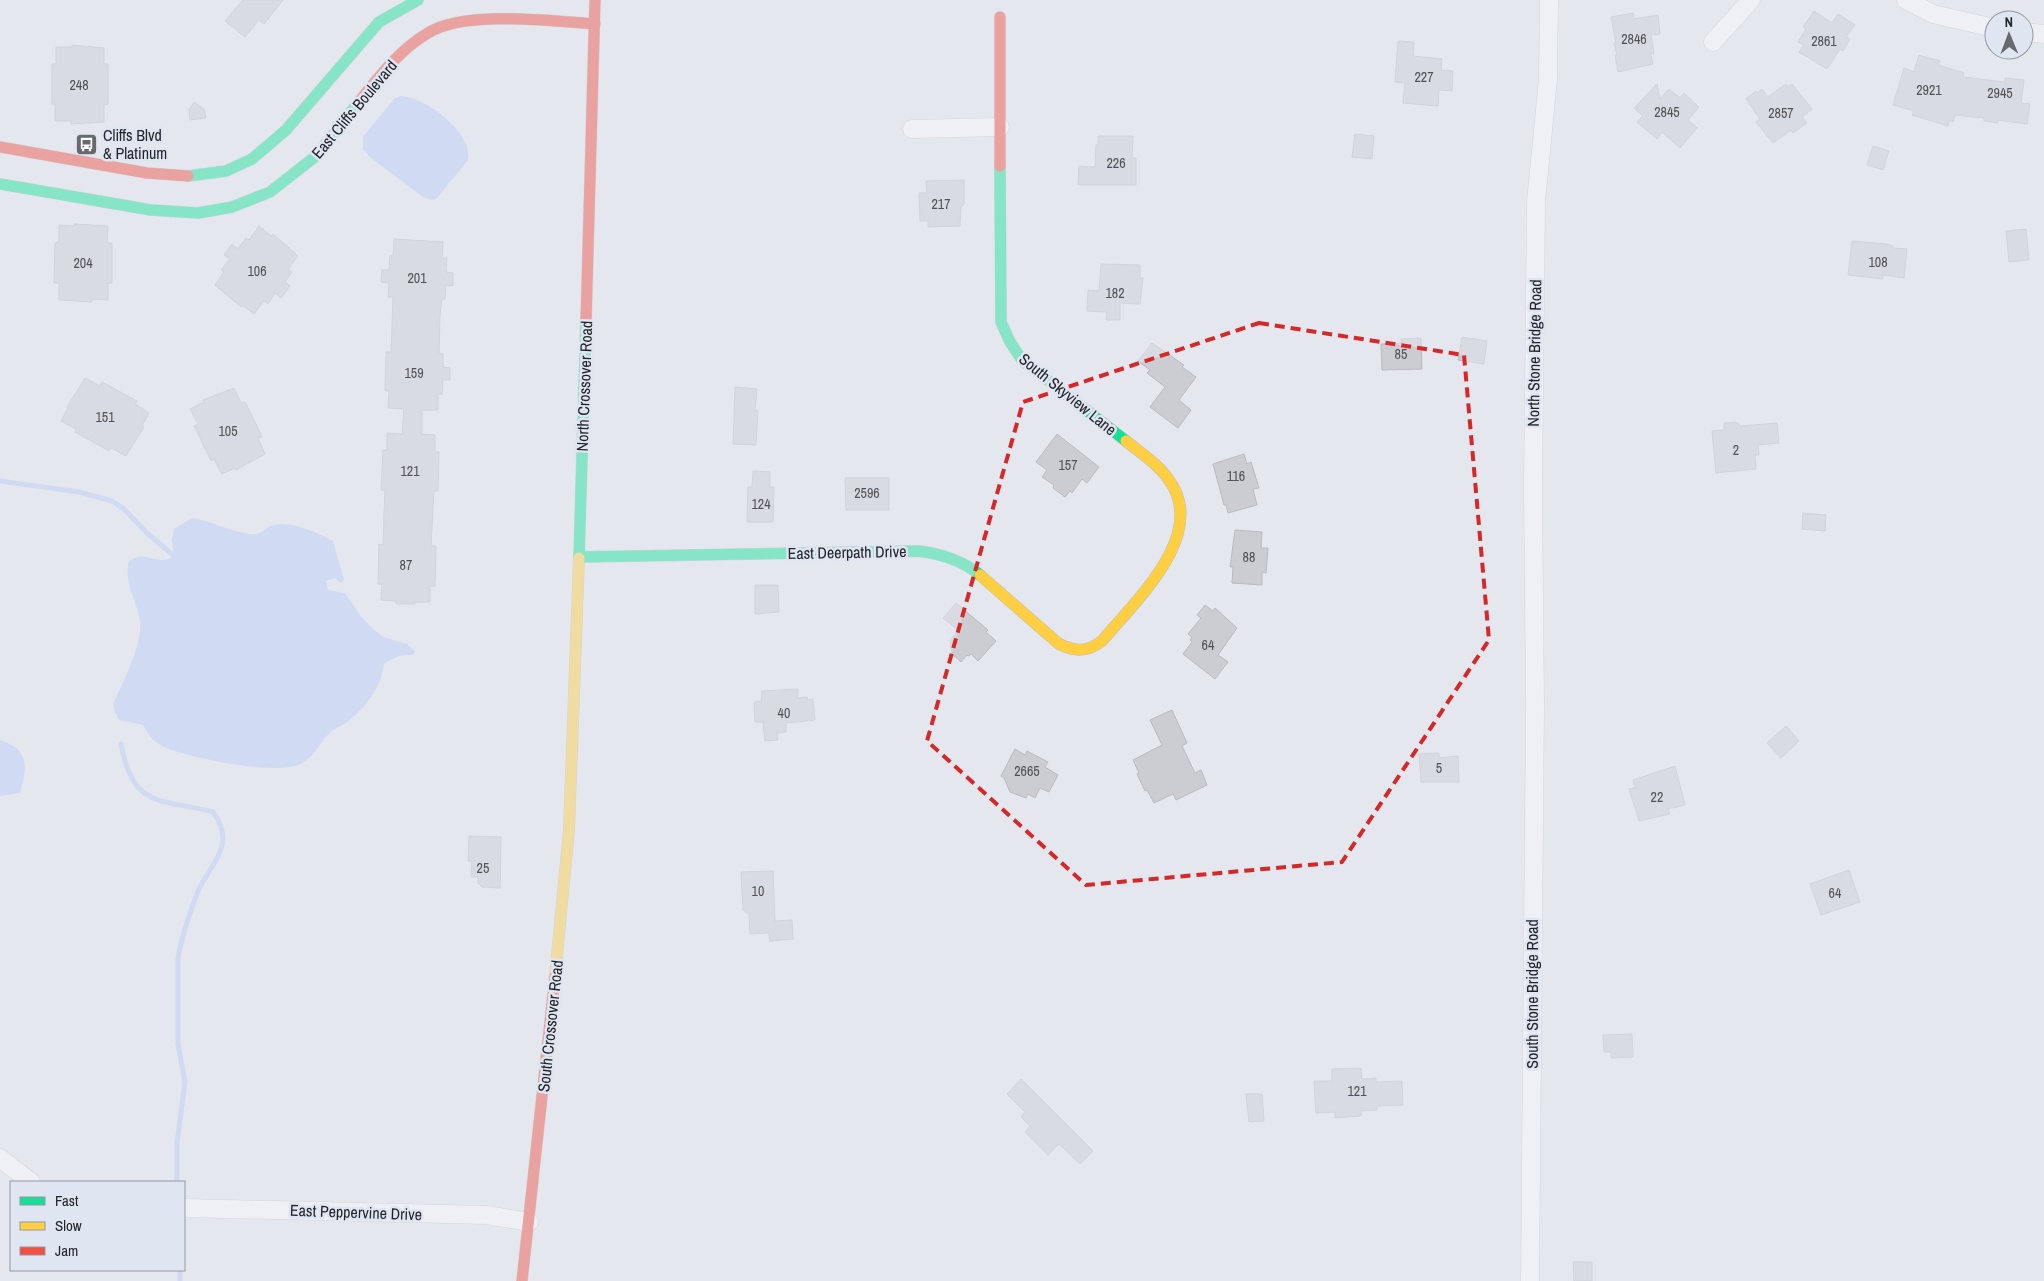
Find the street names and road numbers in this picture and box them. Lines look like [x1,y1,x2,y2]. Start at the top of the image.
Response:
street label: East Cliffs Boulevard [306,55,402,163]
street label: North Stone Bridge Road [1522,279,1546,427]
street label: North Crossover Road [571,320,597,452]
street label: South Skyview Lane [1015,348,1121,440]
street label: East Deerpath Drive [787,540,907,564]
street label: South Stone Bridge Road [1521,919,1543,1069]
street label: South Crossover Road [532,959,568,1093]
street label: East Peppervine Drive [290,1199,422,1225]

